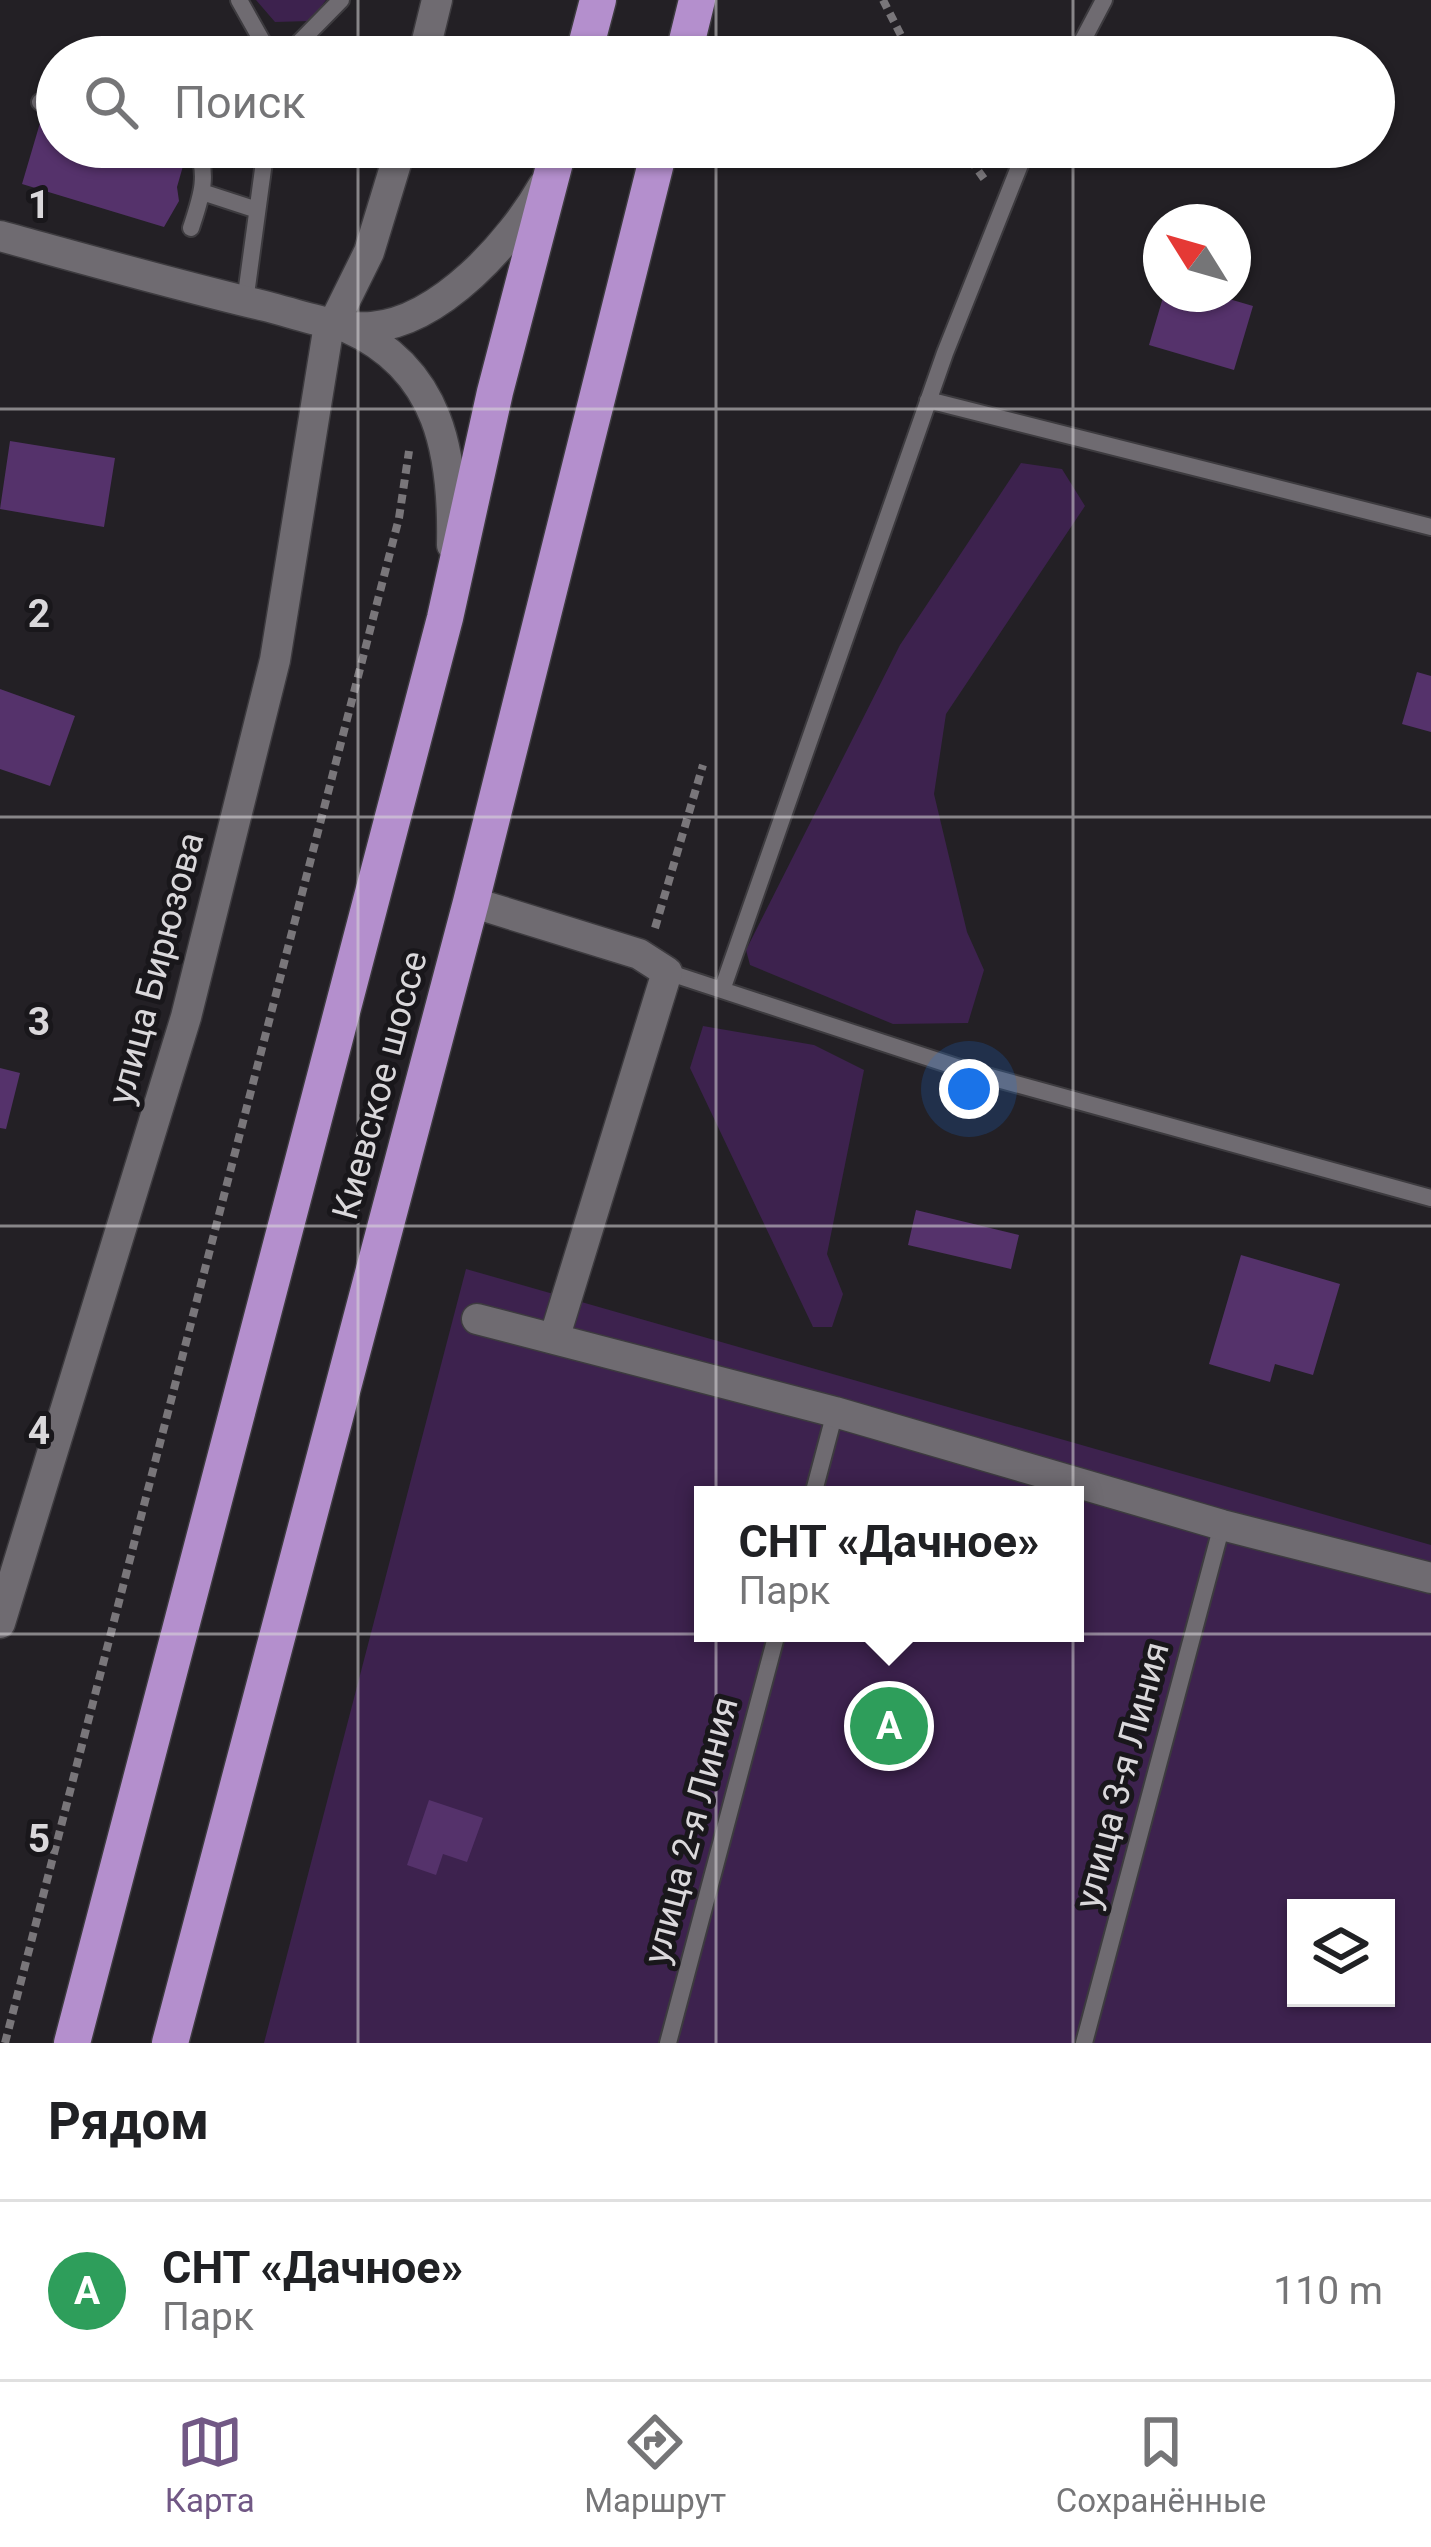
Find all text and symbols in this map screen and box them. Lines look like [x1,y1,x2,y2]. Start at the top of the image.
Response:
search box [36,36,1395,168]
icon: search [78,69,144,135]
text: Поиск [174,76,306,129]
text: 1 [28,182,50,228]
north arrow [1143,204,1251,312]
text: 2 [28,591,50,637]
street label: улица Бирюзова [99,828,212,1109]
street label: Киевское шоссе [324,946,436,1224]
text: 3 [28,999,50,1045]
your location [939,1059,999,1119]
text: 4 [28,1408,50,1454]
popup [694,1486,1084,1642]
text: СНТ «Дачное» [738,1515,1040,1568]
text: Парк [738,1568,830,1614]
street label: улица 3-я Линия [1066,1637,1178,1913]
pin: A [850,1681,928,1771]
street label: улица 2-я Линия [635,1692,747,1968]
text: 5 [28,1816,50,1862]
map controls [1287,1899,1395,2007]
button: layers [1287,1899,1395,2007]
text: Рядом [48,2092,209,2151]
text: СНТ «Дачное» [162,2241,463,2294]
text: A [74,2268,100,2314]
text: 110 m [1273,2268,1383,2314]
text: Парк [162,2294,254,2340]
tab: Карта [165,2409,255,2520]
tab: Маршрут [584,2409,726,2520]
tab: Сохранённые [1056,2409,1266,2520]

